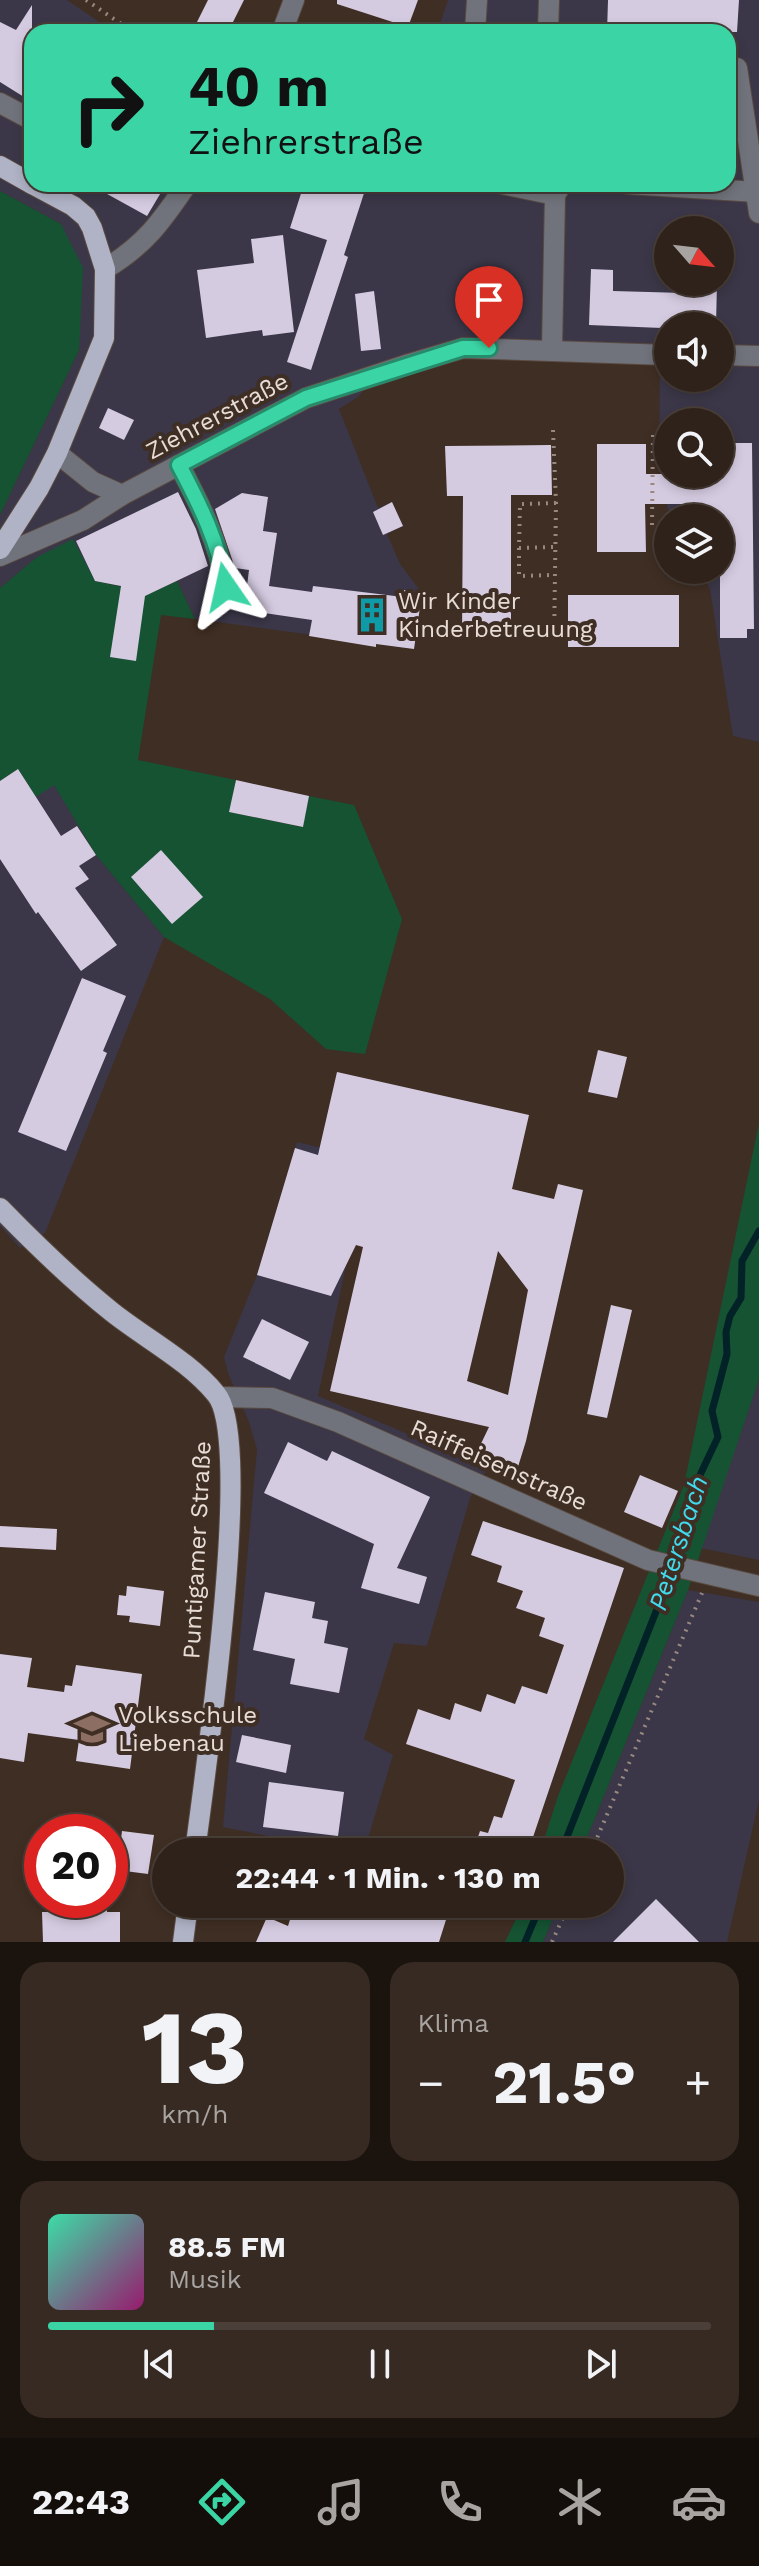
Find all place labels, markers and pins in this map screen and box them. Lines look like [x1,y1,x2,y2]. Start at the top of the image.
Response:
pin [455,266,523,348]
place label: Wir Kinder Kinderbetreuung [398,587,593,643]
building icon: Wir Kinder Kinderbetreuung [353,596,391,634]
place label: Volksschule Liebenau [118,1701,257,1757]
school or university icon: Volksschule Liebenau [73,1710,111,1748]

